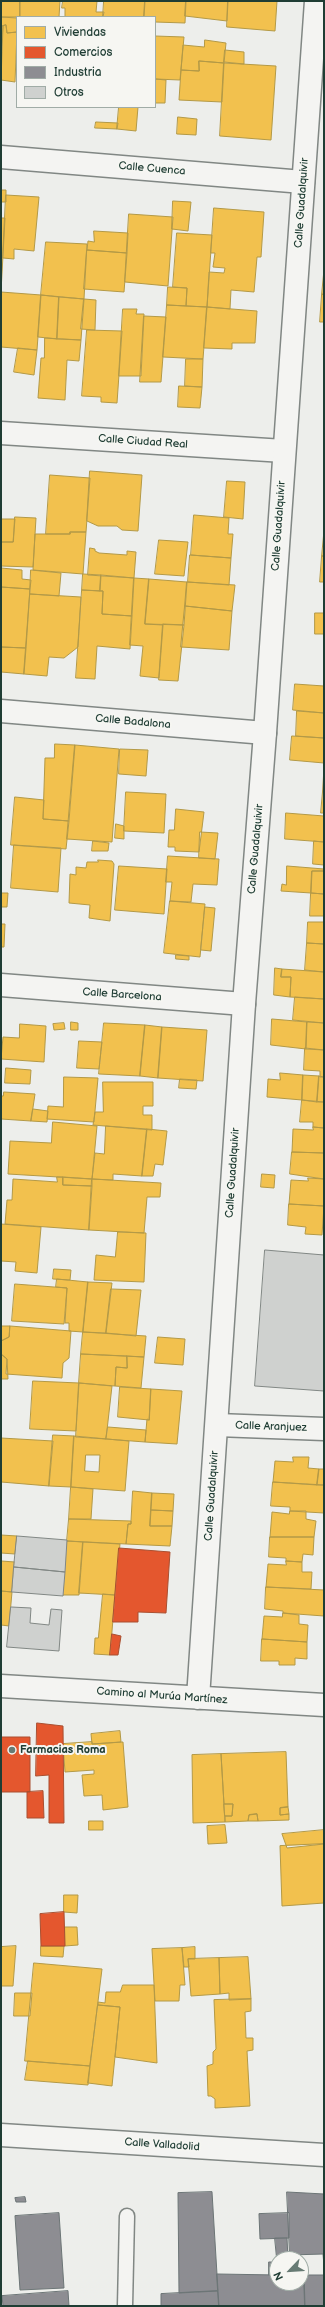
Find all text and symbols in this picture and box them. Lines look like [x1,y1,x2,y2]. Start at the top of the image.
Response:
legend [16,16,156,108]
text: Viviendas [54,25,106,40]
text: Comercios [54,45,112,60]
text: Industria [54,65,102,80]
text: Otros [54,85,84,100]
street label: Calle Guadalquivir [292,157,312,249]
street label: Calle Cuenca [118,160,186,178]
street label: Calle Ciudad Real [98,432,188,452]
street label: Calle Guadalquivir [269,480,289,572]
street label: Calle Badalona [95,712,171,732]
street label: Calle Guadalquivir [245,803,267,895]
street label: Calle Barcelona [82,986,162,1004]
street label: Calle Guadalquivir [223,1127,243,1219]
street label: Calle Aranjuez [235,1419,307,1435]
street label: Calle Guadalquivir [202,1450,222,1542]
street label: Camino al Murúa Martínez [96,1685,228,1707]
place label: Farmacias Roma [20,1743,106,1757]
marker: Farmacias Roma [7,1745,17,1755]
street label: Calle Valladolid [124,2136,200,2154]
north arrow [269,2251,309,2291]
text: N [271,2269,286,2282]

